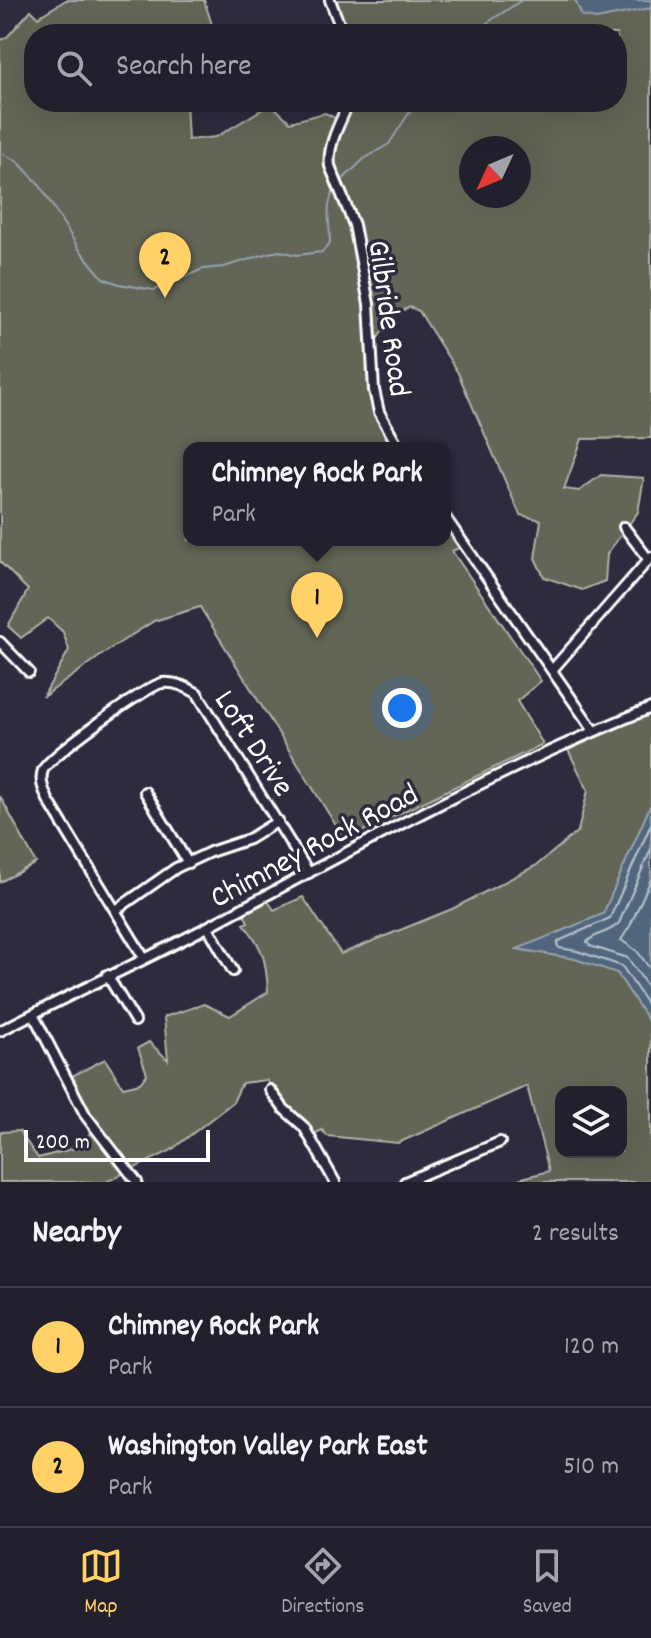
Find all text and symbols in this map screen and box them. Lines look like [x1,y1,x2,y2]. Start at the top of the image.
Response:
search box [24,24,627,112]
icon: search [52,46,96,90]
text: Search here [116,47,252,90]
north arrow [459,136,531,208]
pin: 2 [139,232,191,298]
street label: Gilbride Road [352,238,420,400]
popup [183,442,451,546]
text: Chimney Rock Park [211,454,423,497]
text: Park [211,497,256,534]
pin: 1 [291,572,343,638]
street label: Loft Drive [200,682,304,807]
your location [382,688,422,728]
street label: Chimney Rock Road [203,774,428,923]
map controls [555,1086,627,1158]
button: layers [555,1086,627,1158]
scale bar [24,1126,210,1162]
text: 200 m [36,1128,90,1159]
text: Nearby [32,1210,121,1259]
text: 2 results [532,1216,619,1253]
text: Chimney Rock Park [108,1307,319,1350]
text: 1 [55,1329,61,1366]
text: 120 m [564,1329,619,1366]
text: Park [108,1350,152,1387]
text: Washington Valley Park East [108,1427,428,1470]
text: 2 [52,1449,64,1486]
text: 510 m [563,1449,619,1486]
text: Park [108,1470,152,1507]
tab: Map [79,1544,123,1623]
tab: Directions [281,1544,365,1623]
tab: Saved [523,1544,572,1623]

